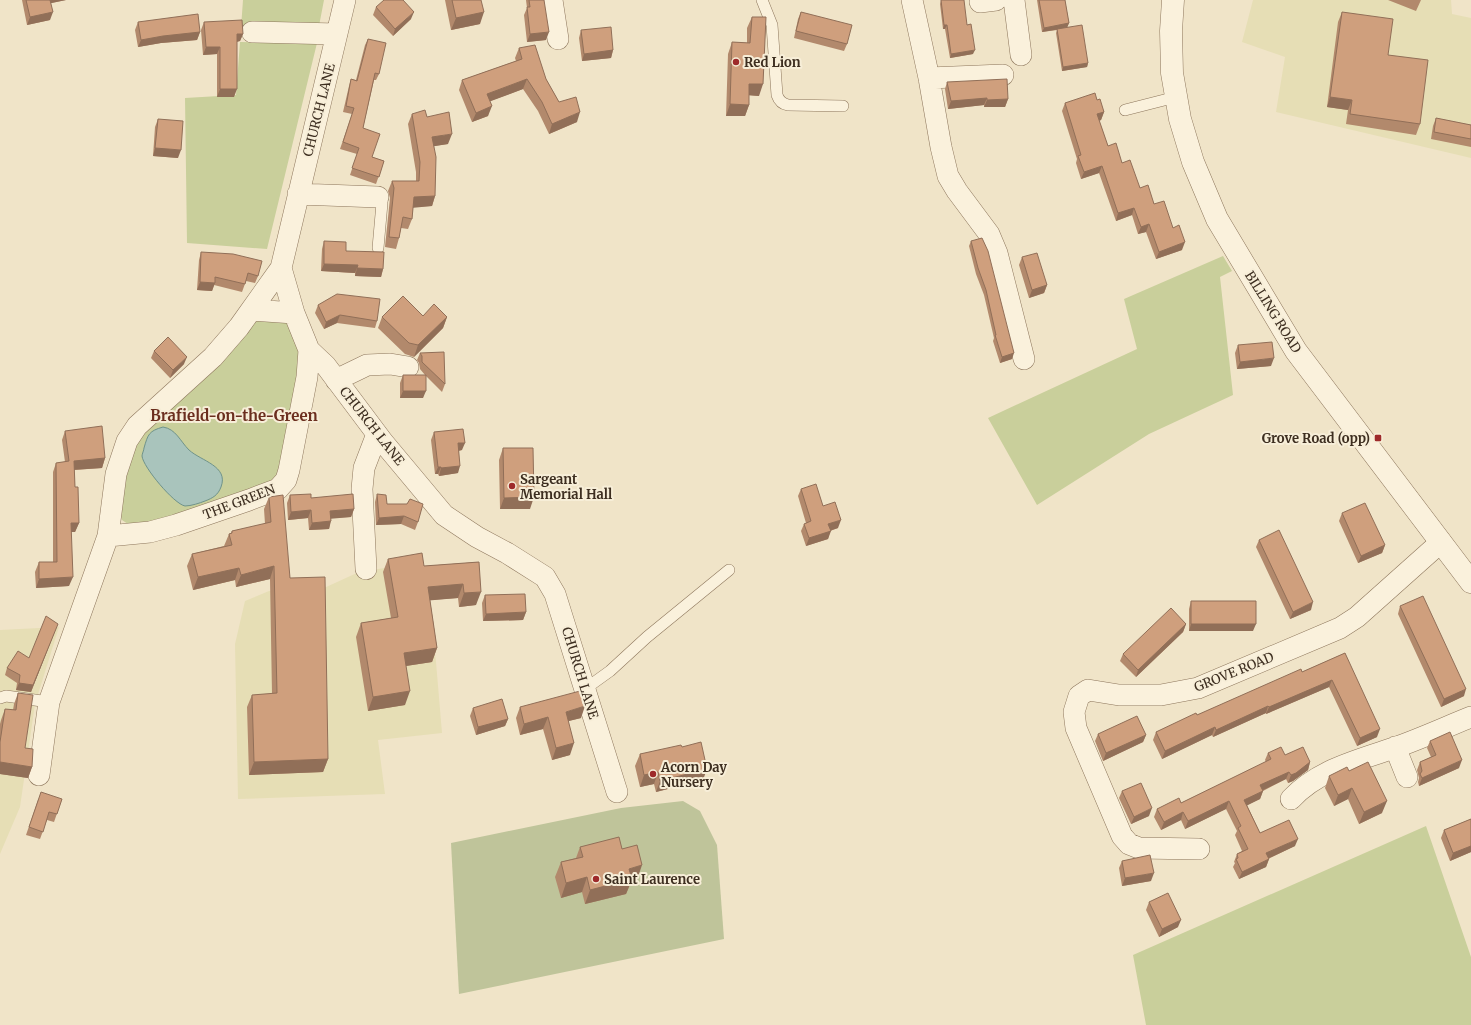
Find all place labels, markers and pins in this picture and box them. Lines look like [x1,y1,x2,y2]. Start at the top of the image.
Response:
place label: Red Lion [744,54,801,71]
marker: Red Lion [731,57,741,67]
place label: Grove Road (opp) [1262,430,1370,447]
marker: Grove Road (opp) [1373,433,1383,443]
place label: Sargeant Memorial Hall [520,471,612,503]
marker: Sargeant Memorial Hall [507,481,517,491]
place label: Acorn Day Nursery [660,759,727,791]
marker: Acorn Day Nursery [648,769,658,779]
place label: Saint Laurence [604,871,700,888]
marker: Saint Laurence [591,874,601,884]

